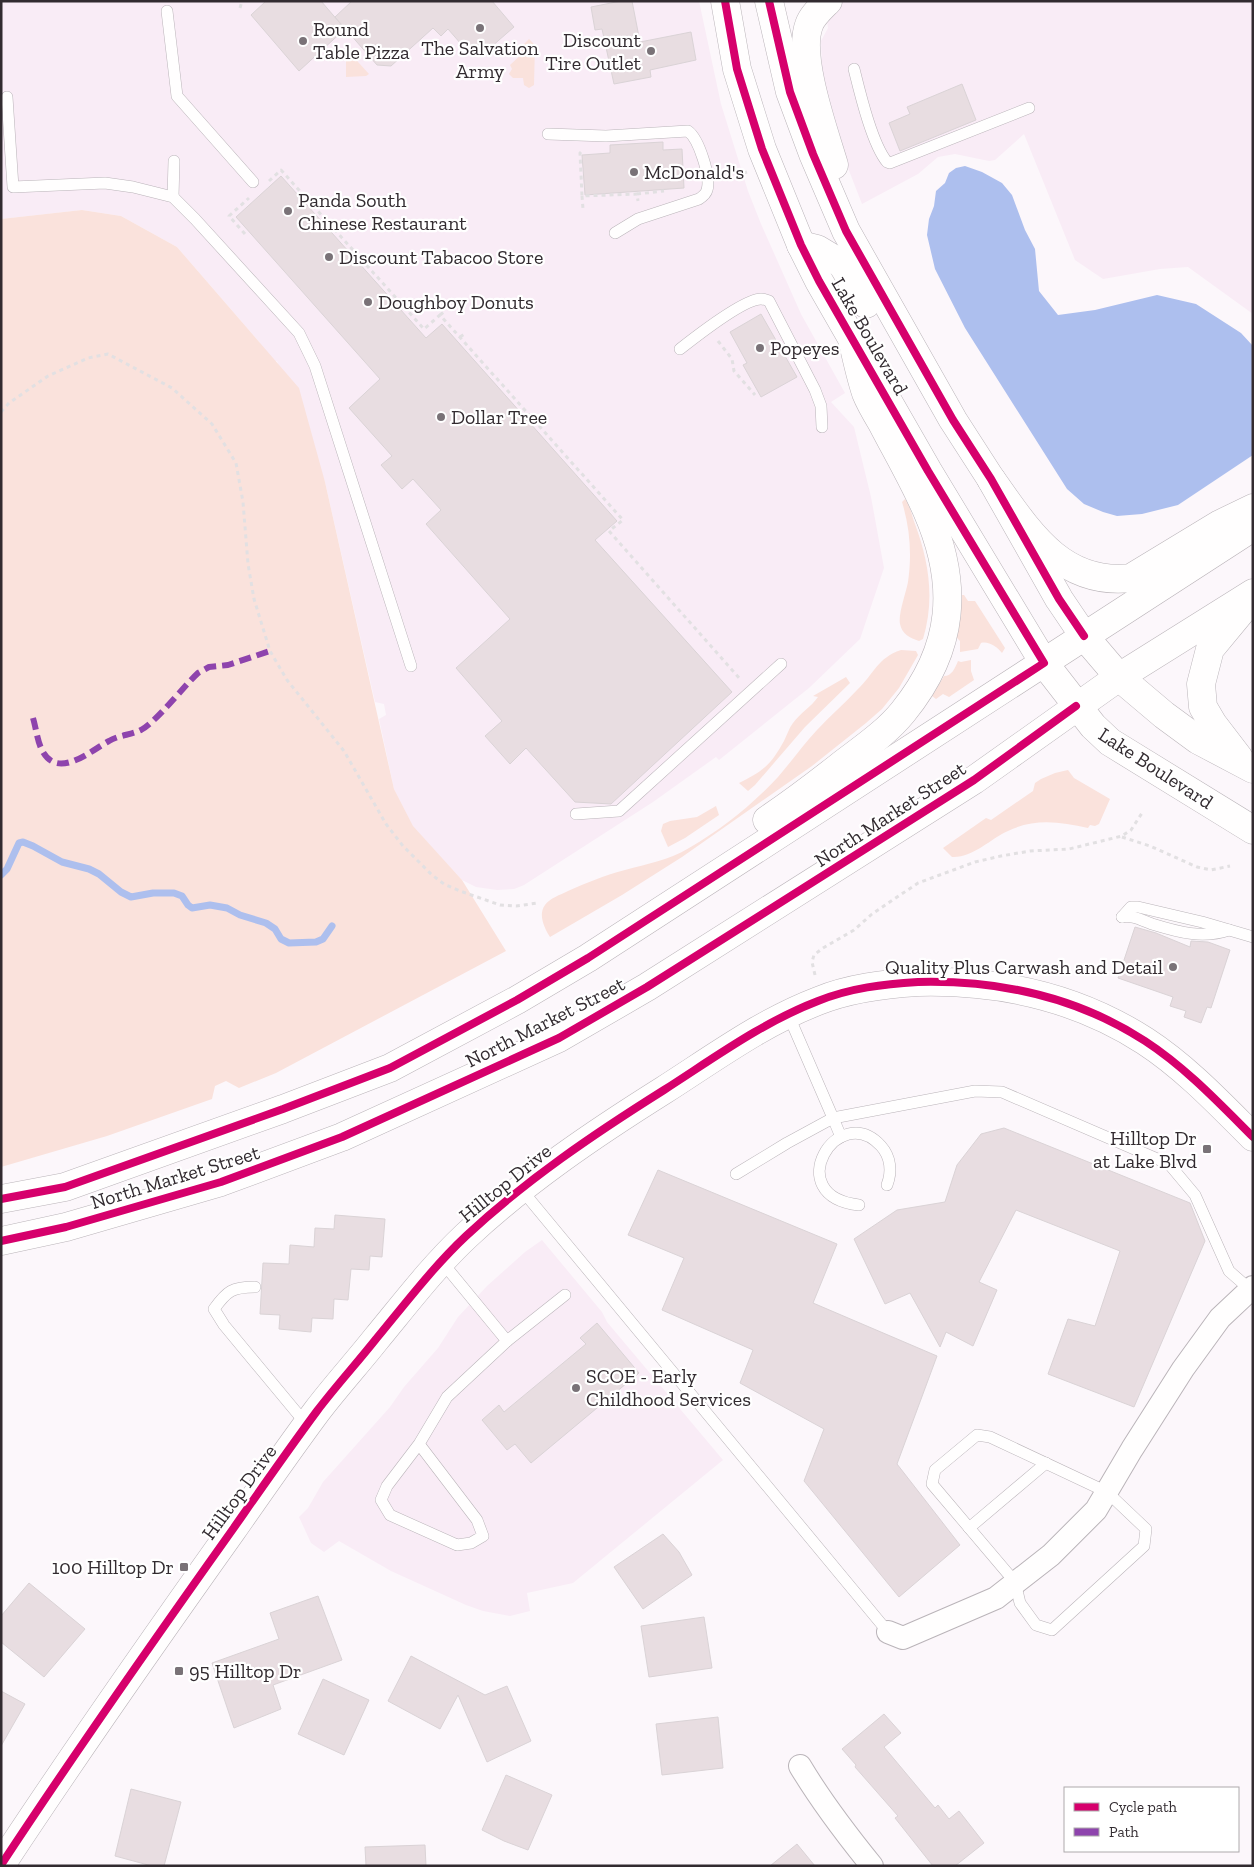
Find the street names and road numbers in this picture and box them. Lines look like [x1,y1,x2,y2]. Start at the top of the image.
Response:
street label: Lake Boulevard [827,273,913,399]
street label: Lake Boulevard [1094,722,1218,814]
street label: North Market Street [810,756,971,872]
street label: North Market Street [461,971,629,1073]
street label: Hilltop Drive [454,1139,556,1227]
street label: North Market Street [88,1140,263,1214]
street label: Hilltop Drive [196,1440,282,1544]

